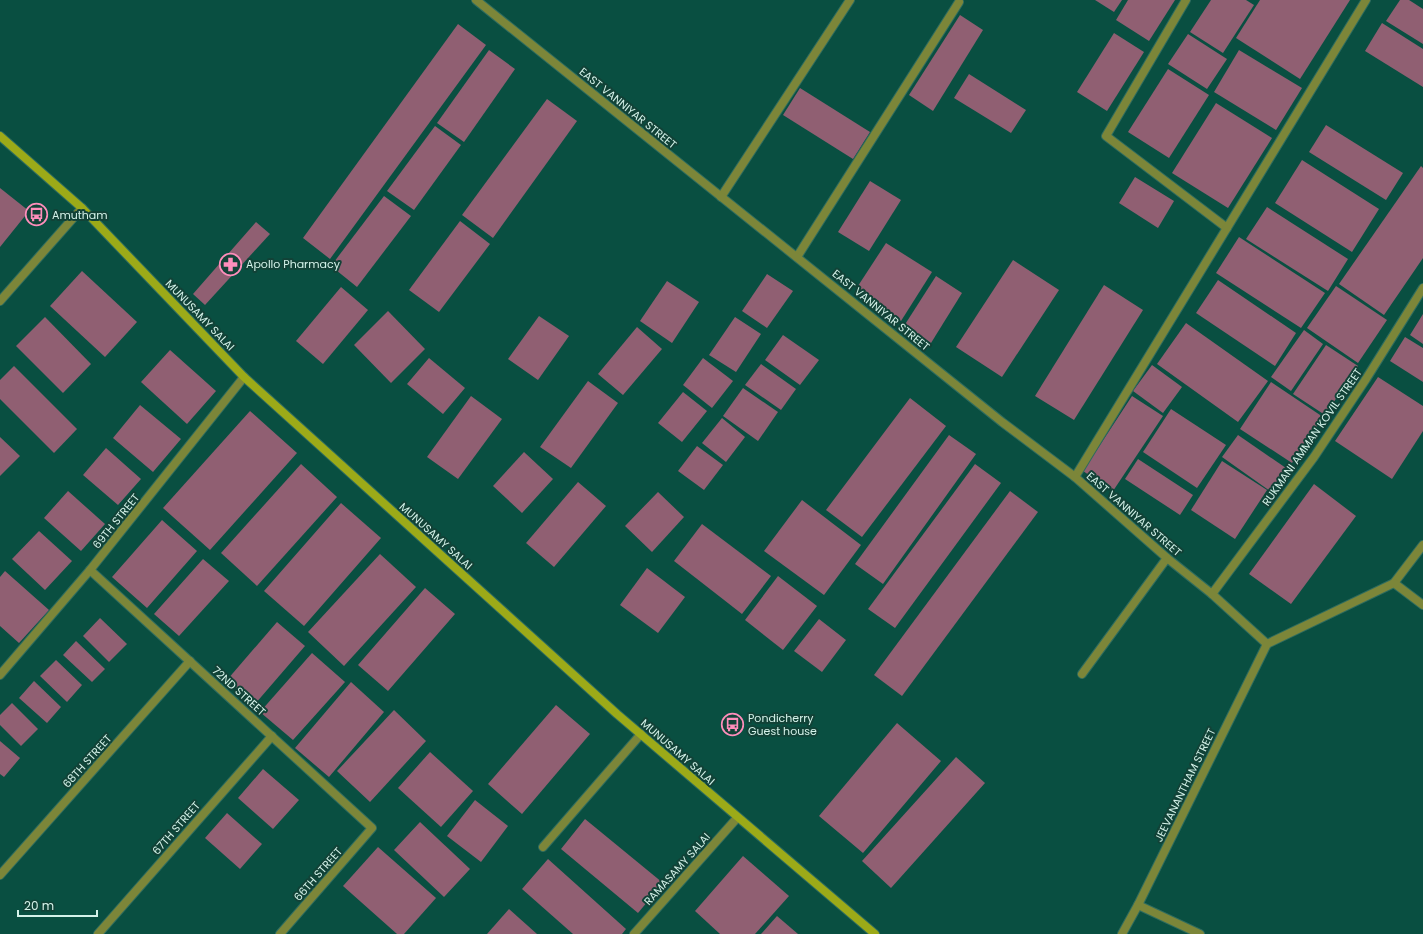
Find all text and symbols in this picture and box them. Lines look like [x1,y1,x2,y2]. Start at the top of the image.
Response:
street label: EAST VANNIYAR STREET [576,64,680,152]
bus stop icon: Amutham [24,202,50,228]
place label: Amutham [52,207,108,223]
pharmacy icon: Apollo Pharmacy [218,251,244,277]
place label: Apollo Pharmacy [246,256,341,272]
street label: EAST VANNIYAR STREET [829,266,933,354]
street label: MUNUSAMY SALAI [162,276,238,354]
street label: RUKMANI AMMAN KOVIL STREET [1258,365,1366,509]
street label: EAST VANNIYAR STREET [1083,468,1185,560]
street label: 69TH STREET [89,490,143,552]
street label: MUNUSAMY SALAI [396,499,476,573]
street label: 72ND STREET [209,663,269,719]
place label: Pondicherry Guest house [748,710,817,739]
bus stop icon: Pondicherry Guest house [720,711,746,737]
street label: MUNUSAMY SALAI [637,715,719,789]
street label: JEEVANANTHAM STREET [1151,725,1220,844]
street label: 68TH STREET [59,731,115,791]
street label: 67TH STREET [148,798,204,858]
street label: RAMASAMY SALAI [640,829,714,909]
street label: 66TH STREET [290,844,346,904]
scale bar [18,892,97,918]
text: 20 m [24,897,54,914]

